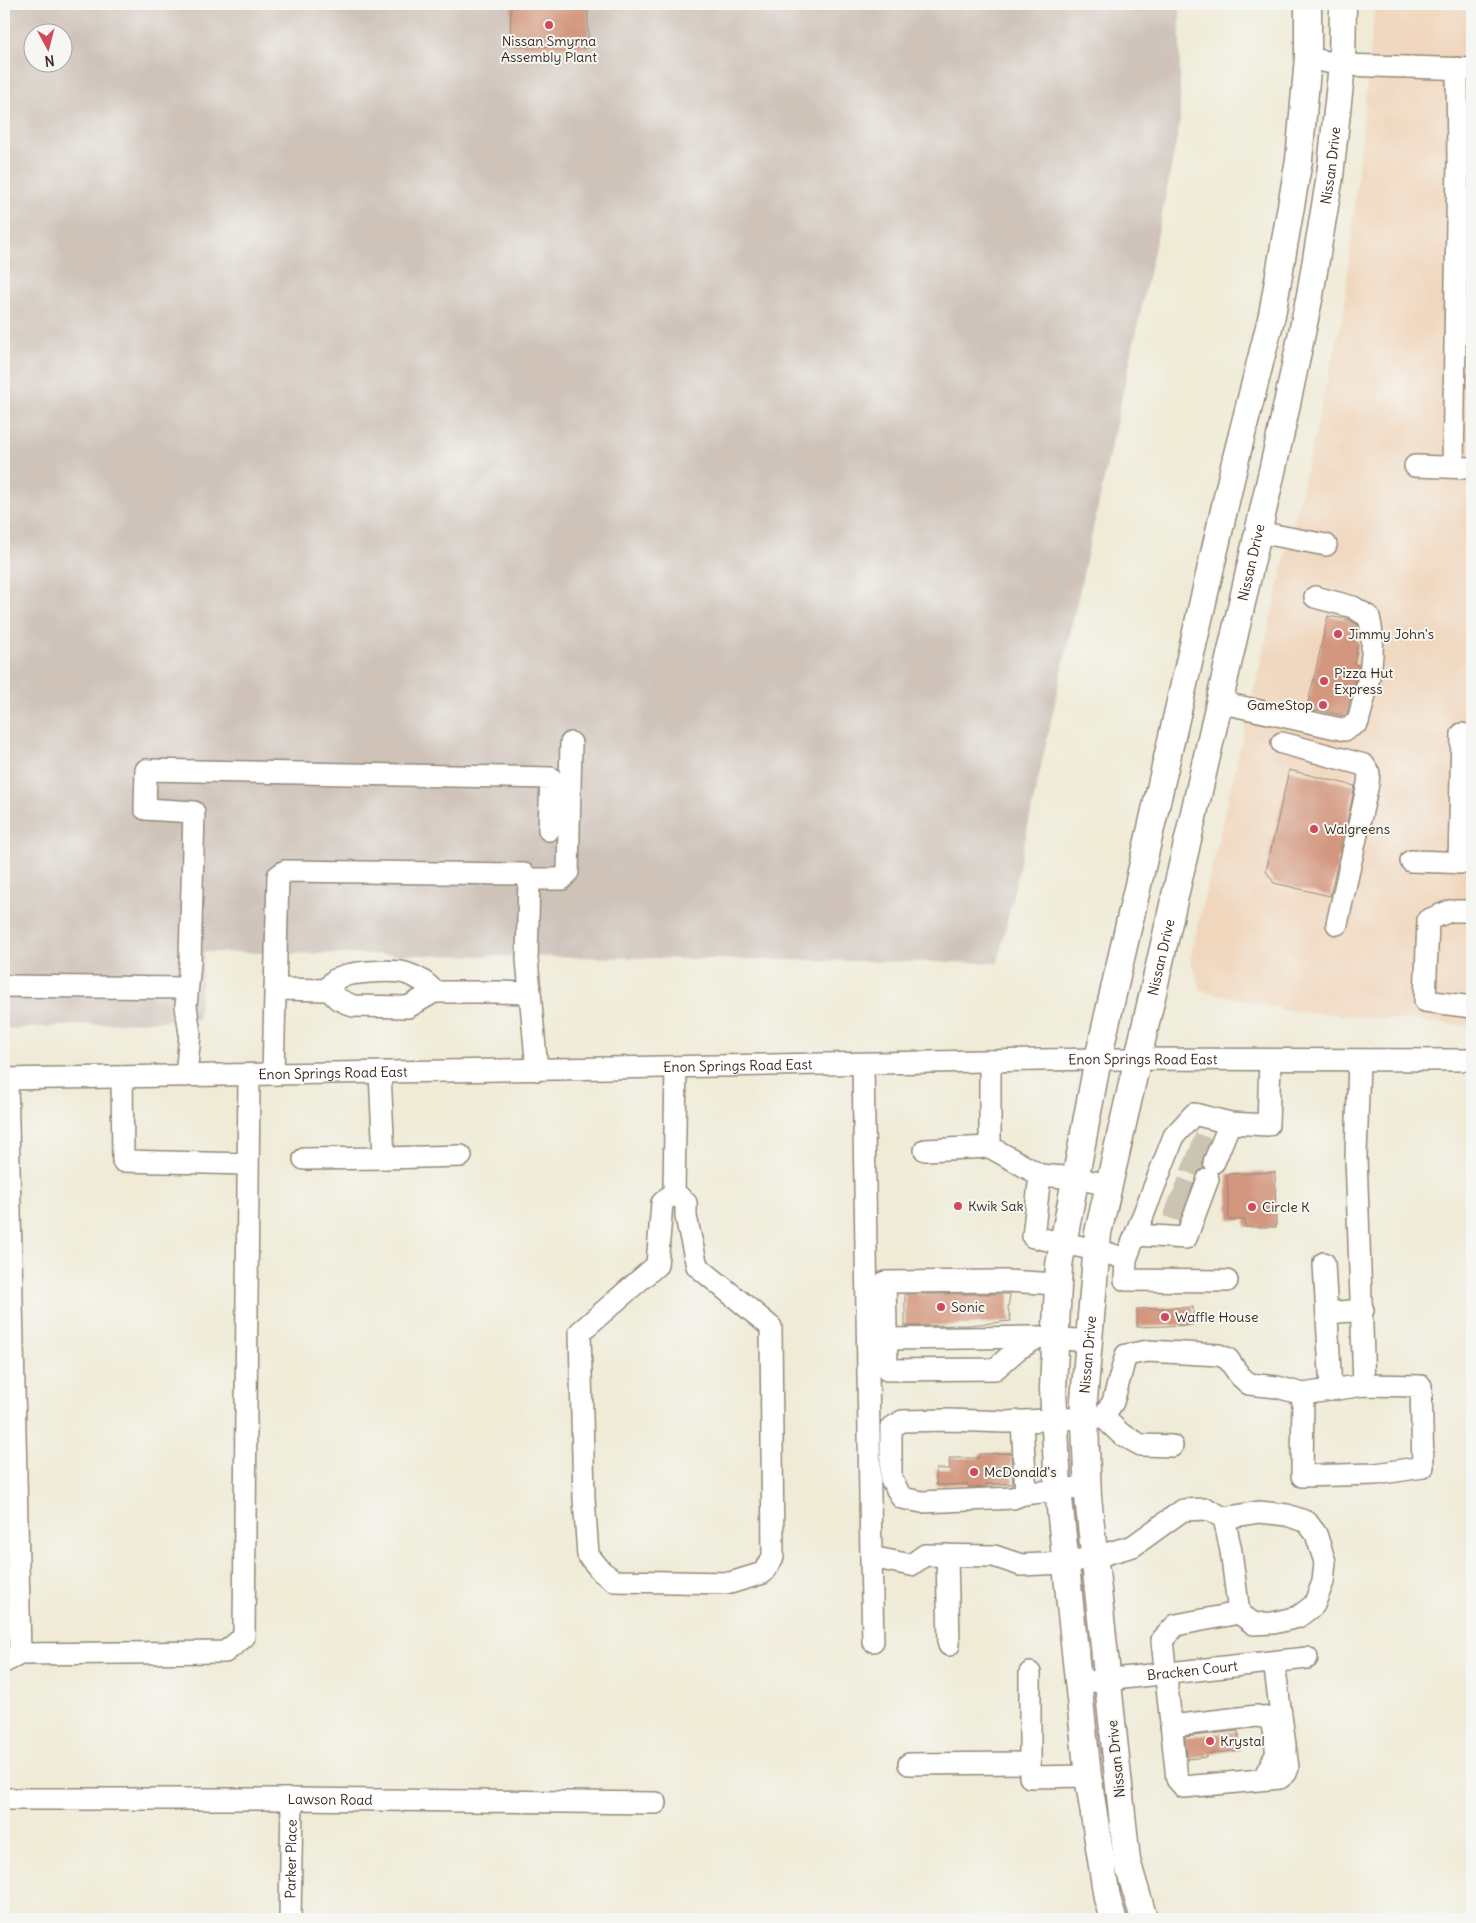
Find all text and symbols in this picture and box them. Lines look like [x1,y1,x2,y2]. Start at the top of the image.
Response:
marker: Nissan Smyrna Assembly Plant [543,19,555,31]
north arrow [22,22,72,72]
place label: Nissan Smyrna Assembly Plant [501,32,597,66]
text: N [44,51,55,70]
street label: Nissan Drive [1316,126,1344,206]
street label: Nissan Drive [1234,522,1269,603]
place label: Jimmy John's [1348,625,1434,643]
marker: Jimmy John's [1332,628,1344,640]
place label: Pizza Hut Express [1334,664,1393,698]
marker: Pizza Hut Express [1318,675,1330,687]
place label: GameStop [1247,696,1313,714]
marker: GameStop [1317,699,1329,711]
place label: Walgreens [1324,820,1390,838]
marker: Walgreens [1308,823,1320,835]
street label: Nissan Drive [1144,917,1178,997]
street label: Enon Springs Road East [1068,1050,1218,1069]
street label: Enon Springs Road East [663,1055,813,1076]
street label: Enon Springs Road East [258,1063,408,1083]
place label: Kwik Sak [968,1197,1024,1215]
place label: Circle K [1262,1198,1310,1216]
marker: Kwik Sak [952,1200,964,1212]
marker: Circle K [1246,1201,1258,1213]
place label: Sonic [951,1298,985,1316]
marker: Sonic [935,1301,947,1313]
place label: Waffle House [1175,1308,1258,1326]
marker: Waffle House [1159,1311,1171,1323]
street label: Nissan Drive [1076,1315,1100,1394]
place label: McDonald's [984,1463,1057,1481]
marker: McDonald's [968,1466,980,1478]
street label: Bracken Court [1146,1657,1239,1684]
street label: Nissan Drive [1103,1719,1129,1799]
place label: Krystal [1220,1732,1265,1750]
marker: Krystal [1204,1735,1216,1747]
street label: Lawson Road [287,1790,373,1809]
street label: Parker Place [281,1819,301,1899]

